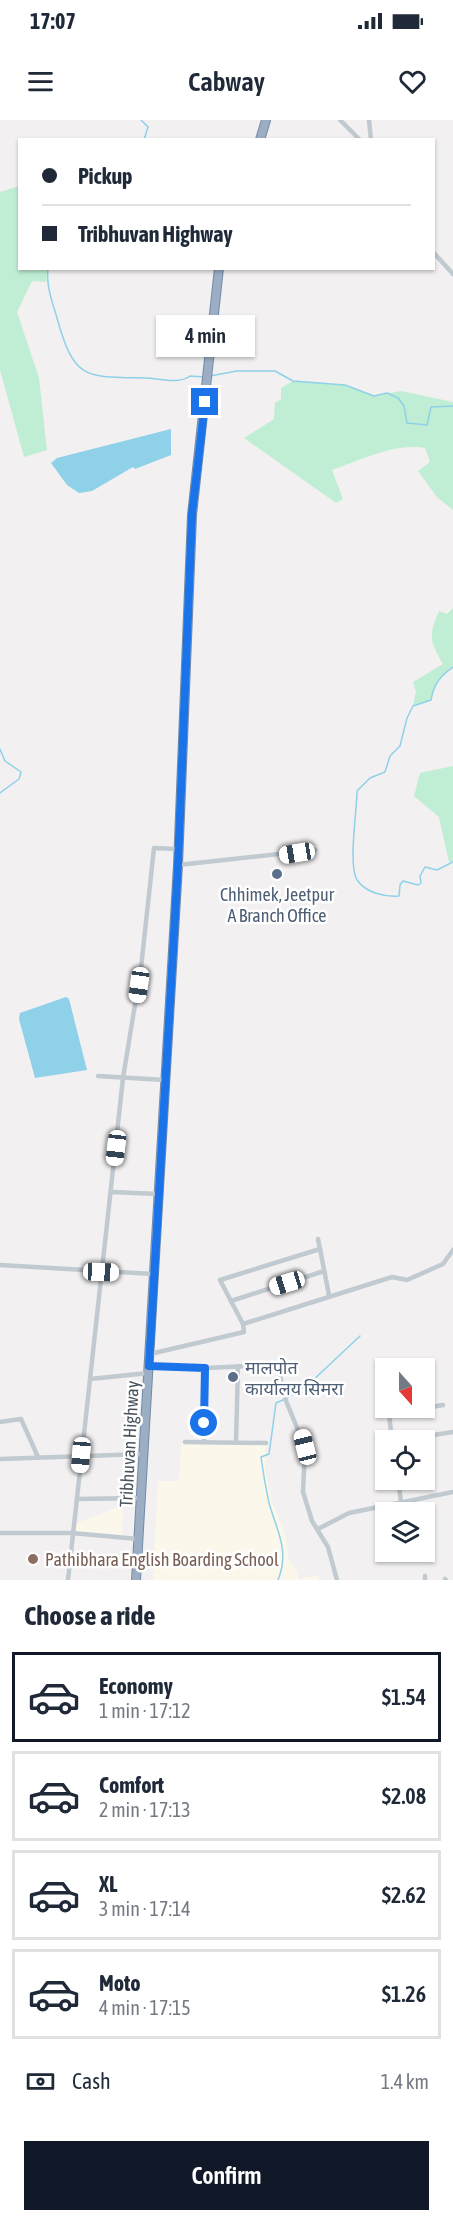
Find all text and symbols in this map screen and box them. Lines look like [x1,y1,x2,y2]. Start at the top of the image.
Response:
text: 17:07 [30,8,76,34]
icon: menu [24,65,57,98]
icon: heart [396,65,429,98]
text: Cabway [188,66,265,97]
text: Pickup [78,163,133,189]
text: Tribhuvan Highway [78,221,233,247]
callout: 4 min [156,315,254,357]
text: 4 min [185,324,226,347]
route end [191,388,218,415]
car [278,841,316,865]
marker: Chhimek, Jeetpur A Branch Office [270,867,284,881]
place label: Chhimek, Jeetpur A Branch Office [220,884,335,926]
car [128,966,150,1004]
car [105,1129,127,1167]
car [83,1262,119,1282]
car [267,1269,307,1297]
place label: मालपोत कार्यालय सिमरा [245,1357,344,1399]
north arrow [375,1358,435,1418]
map controls [375,1358,435,1562]
marker: मालपोत कार्यालय सिमरा [226,1370,240,1384]
street label: Tribhuvan Highway [115,1380,143,1508]
route start [190,1409,217,1436]
car [292,1427,318,1467]
button: locate [375,1430,435,1490]
car [70,1436,92,1474]
button: layers [375,1502,435,1562]
place label: Pathibhara English Boarding School [45,1549,279,1570]
marker: Pathibhara English Boarding School [26,1552,40,1566]
text: Choose a ride [24,1600,156,1631]
icon: car [27,1670,81,1724]
text: Economy [99,1673,173,1699]
text: $1.54 [382,1684,426,1710]
text: 1 min · 17:12 [99,1699,191,1722]
icon: car [27,1769,81,1823]
text: Comfort [99,1772,164,1798]
text: $2.08 [382,1783,426,1809]
text: 2 min · 17:13 [99,1798,191,1821]
icon: car [27,1868,81,1922]
text: XL [99,1871,117,1897]
text: $2.62 [382,1882,426,1908]
text: 3 min · 17:14 [99,1897,191,1920]
icon: car [27,1967,81,2021]
text: Moto [99,1970,141,1996]
text: $1.26 [382,1981,426,2007]
text: 4 min · 17:15 [99,1996,191,2019]
icon: cash [24,2065,57,2098]
text: Cash [72,2068,111,2094]
text: 1.4 km [381,2070,429,2093]
button: Confirm [24,2141,429,2210]

